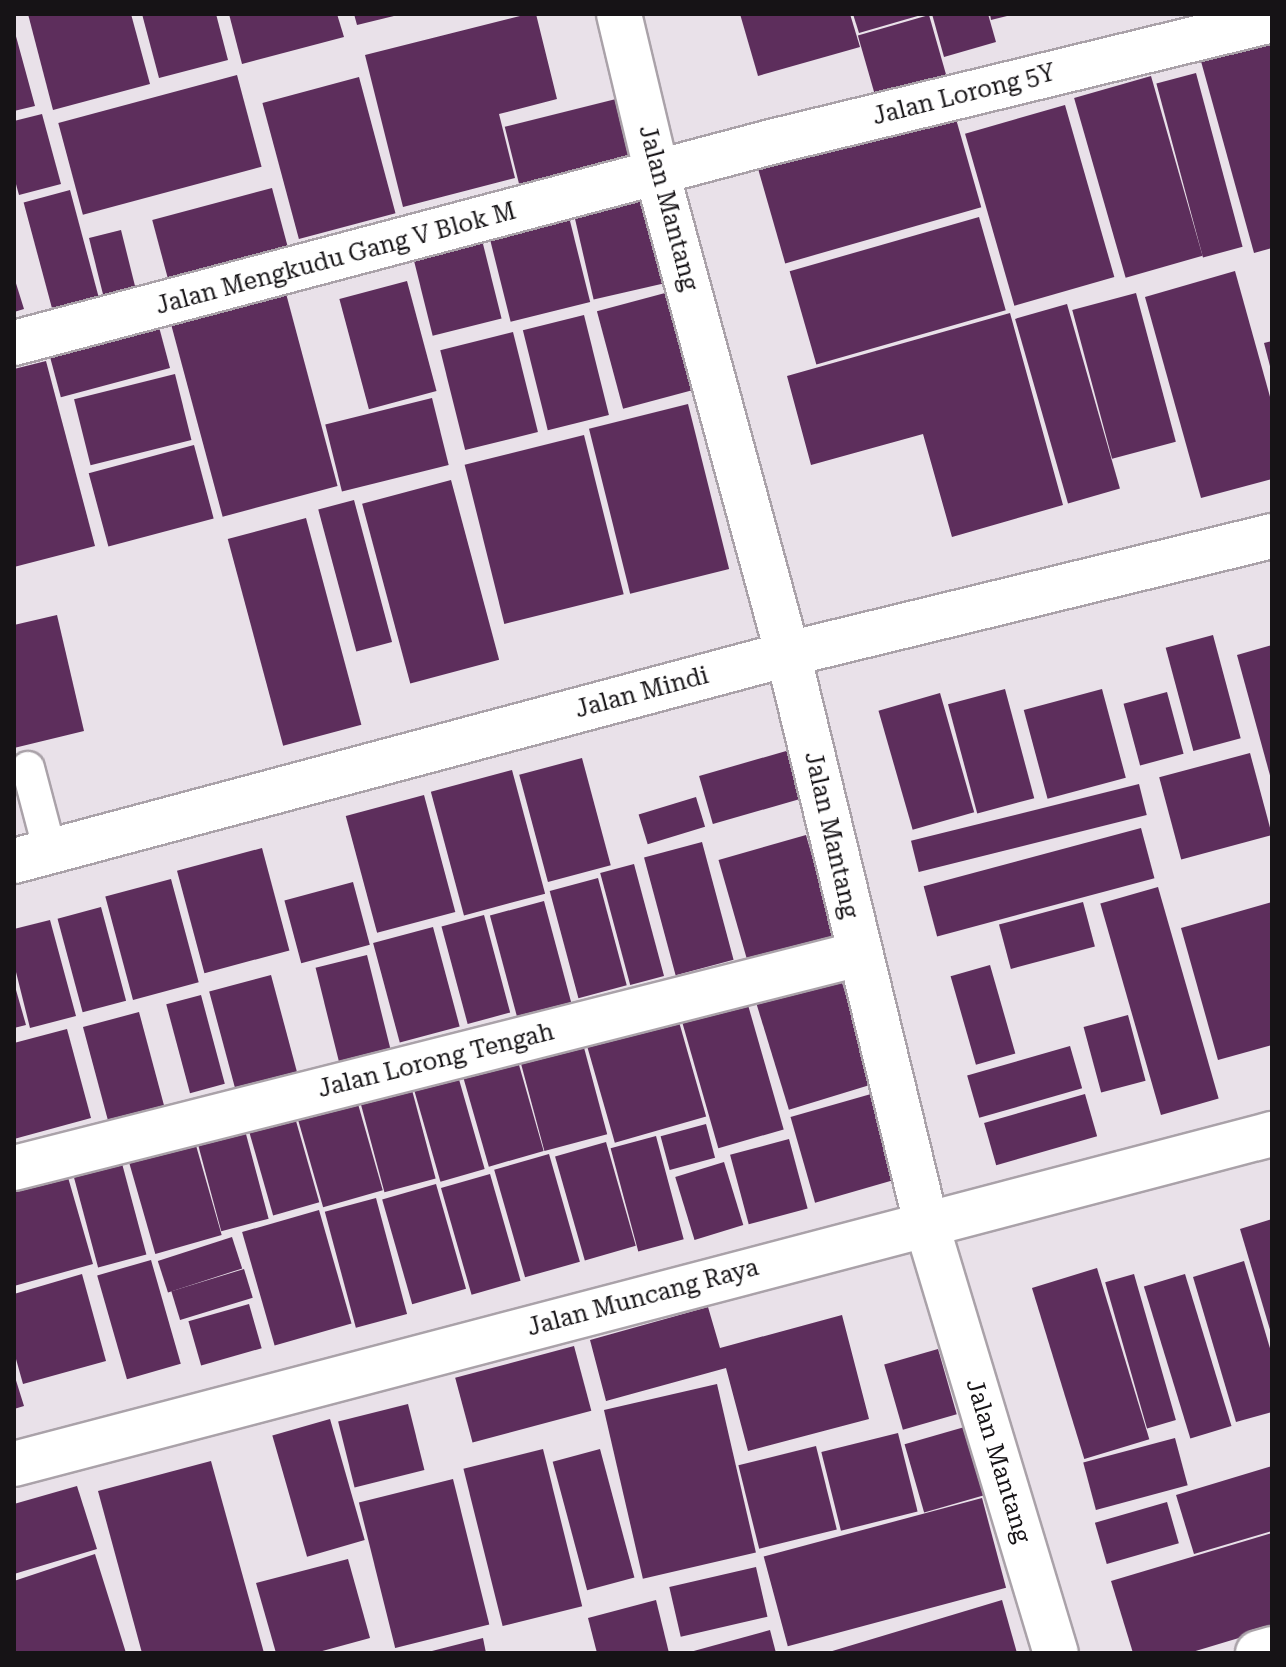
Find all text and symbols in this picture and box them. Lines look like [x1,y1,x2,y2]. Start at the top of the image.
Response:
street label: Jalan Lorong 5Y [870,58,1058,132]
street label: Jalan Mantang [632,122,704,294]
street label: Jalan Mengkudu Gang V Blok M [153,197,519,321]
street label: Jalan Mindi [572,661,712,725]
street label: Jalan Mantang [798,749,864,921]
street label: Jalan Lorong Tengah [315,1018,557,1104]
street label: Jalan Muncang Raya [524,1253,762,1343]
street label: Jalan Mantang [959,1375,1037,1547]

